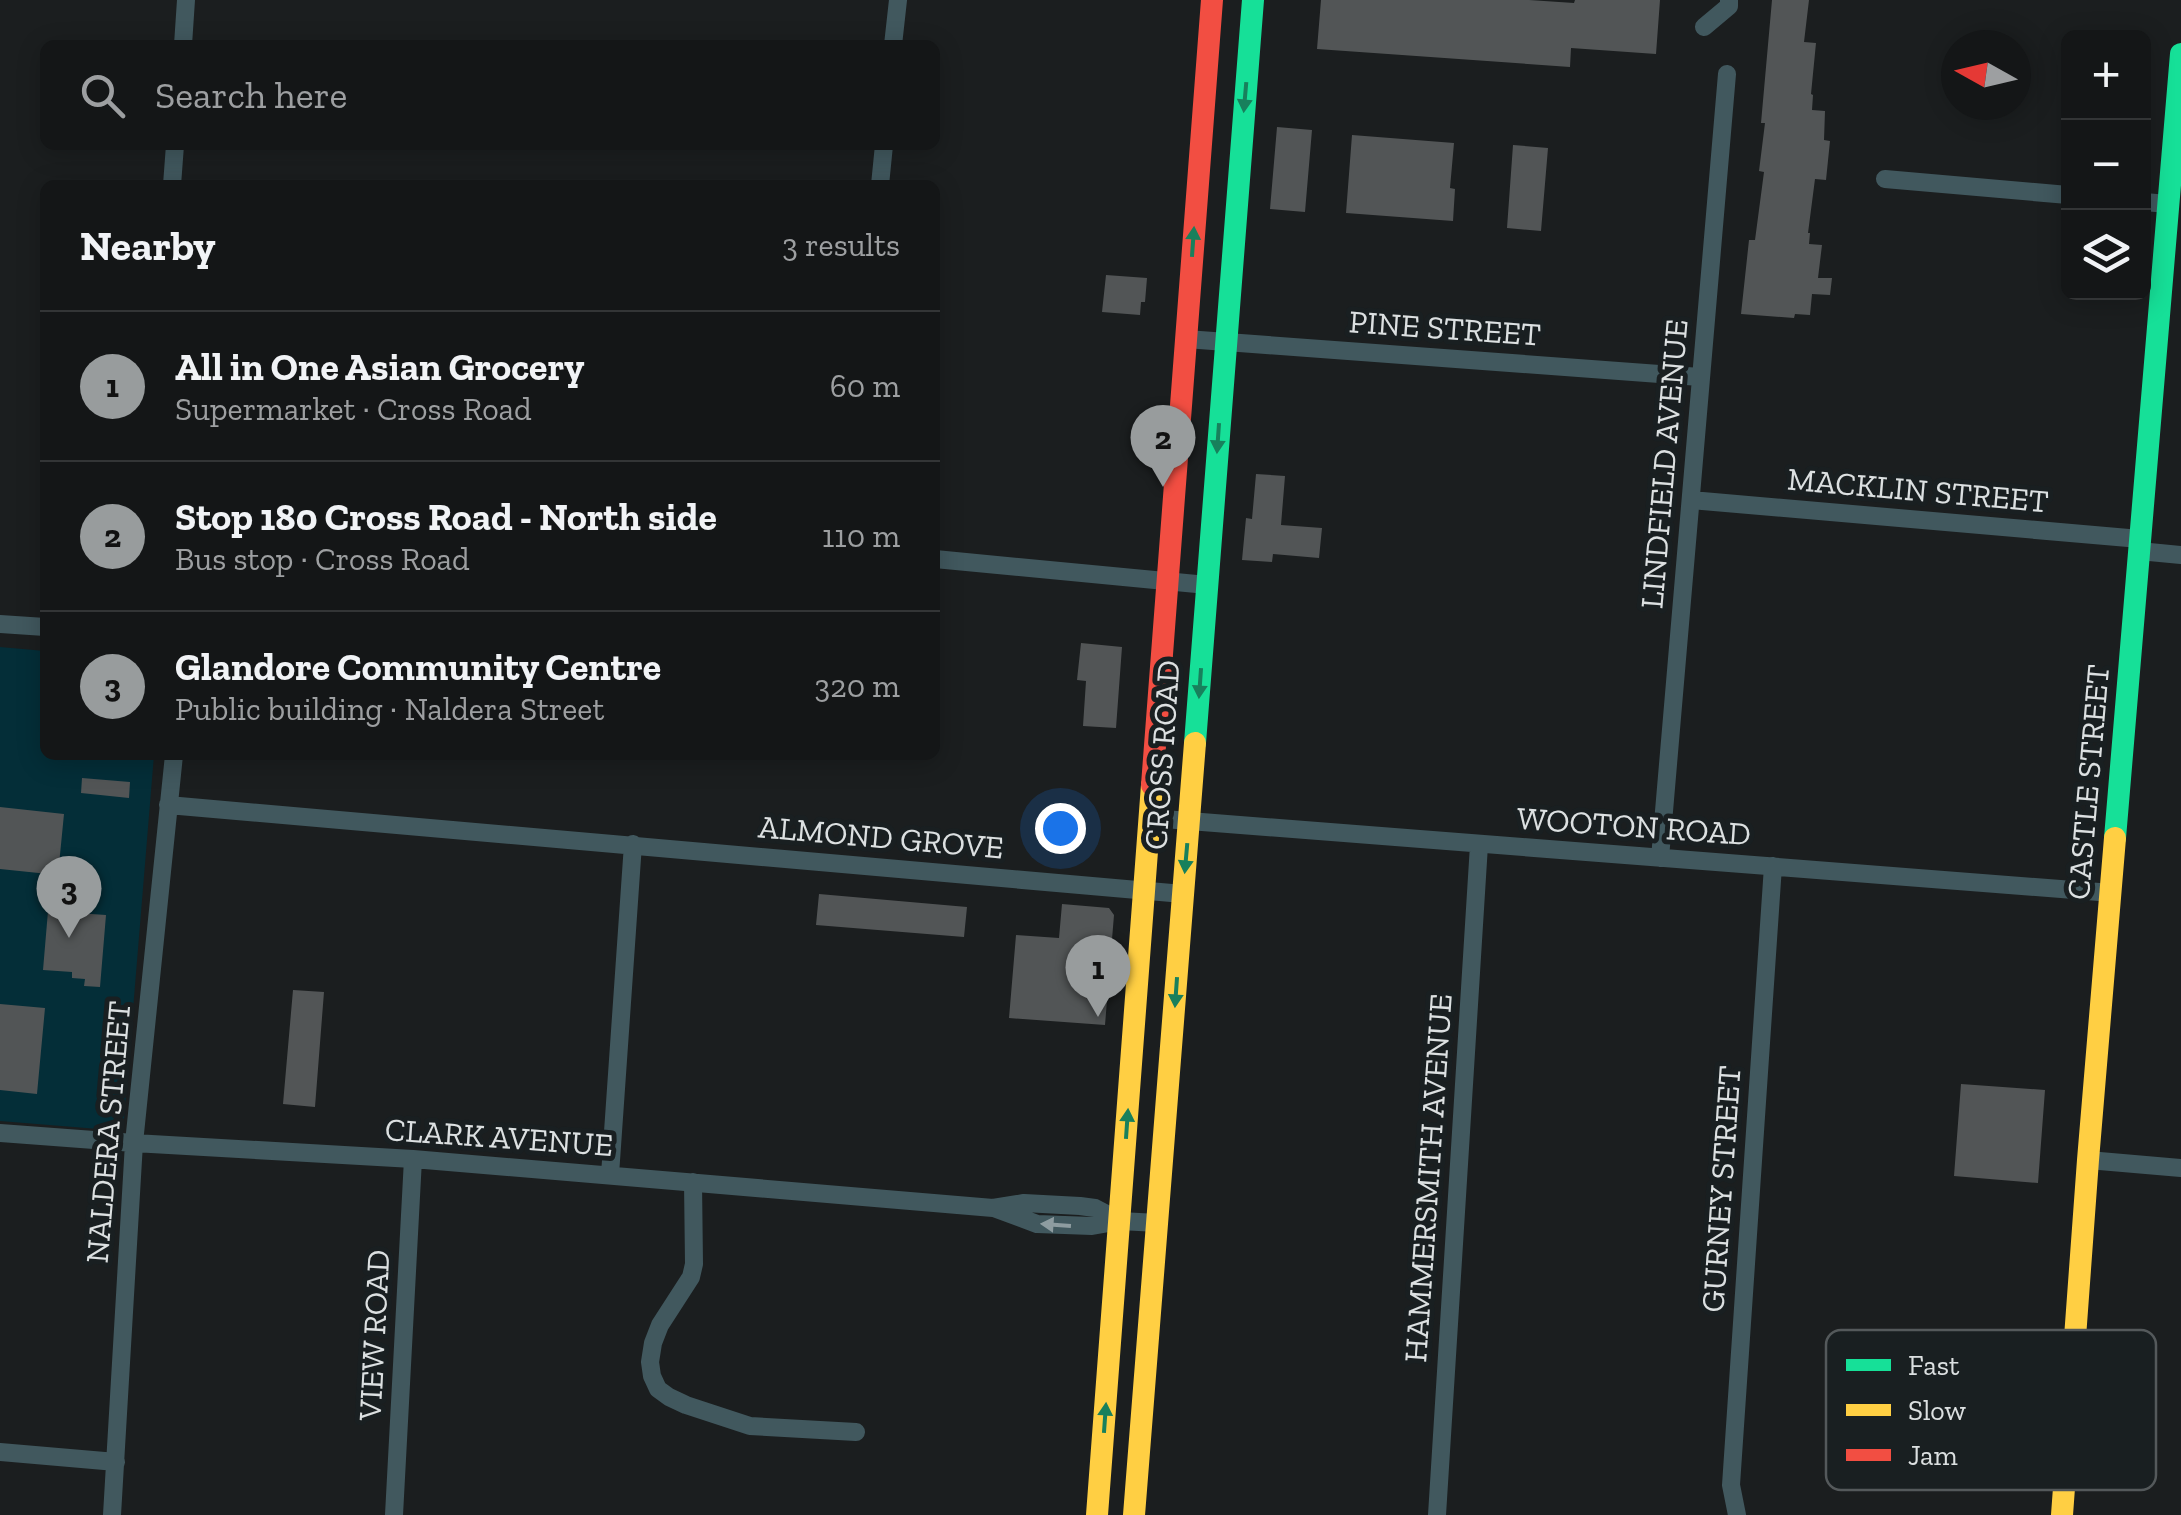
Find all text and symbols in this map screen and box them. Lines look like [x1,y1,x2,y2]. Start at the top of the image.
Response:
north arrow [1941,30,2031,120]
map controls [2061,30,2151,300]
button: + [2061,30,2151,120]
search box [40,40,940,150]
icon: search [75,68,130,123]
text: Search here [155,72,347,118]
one-way arrow [1237,82,1253,114]
button: − [2061,120,2151,210]
button: layers [2061,210,2151,300]
text: Nearby [80,220,216,271]
text: 3 results [782,226,900,264]
one-way arrow [1186,226,1202,258]
street label: PINE STREET [1348,302,1542,354]
street label: LINDFIELD AVENUE [1632,318,1696,610]
text: All in One Asian Grocery [175,344,584,390]
text: 1 [106,367,119,405]
text: 60 m [830,367,900,405]
text: Supermarket · Cross Road [175,390,532,428]
pin: 2 [1130,404,1196,487]
one-way arrow [1210,423,1226,455]
street label: MACKLIN STREET [1786,460,2050,520]
text: Stop 180 Cross Road - North side [175,494,717,540]
text: 2 [104,517,121,555]
text: 110 m [822,517,900,555]
text: Bus stop · Cross Road [175,540,470,578]
text: Glandore Community Centre [175,644,661,690]
street label: CROSS ROAD [1136,659,1188,851]
street label: CASTLE STREET [2059,663,2117,901]
text: 3 [104,667,121,705]
text: 320 m [815,667,900,705]
one-way arrow [1192,667,1208,699]
text: Public building · Naldera Street [175,690,604,728]
street label: WOOTON ROAD [1516,799,1752,853]
your location [1035,803,1086,854]
street label: ALMOND GROVE [757,807,1005,867]
one-way arrow [1178,842,1194,874]
pin: 3 [36,856,102,938]
pin: 1 [1066,934,1130,1017]
one-way arrow [1167,976,1183,1008]
street label: HAMMERSMITH AVENUE [1396,992,1460,1364]
street label: NALDERA STREET [78,999,138,1265]
street label: GURNEY STREET [1693,1064,1749,1314]
one-way arrow [1120,1108,1136,1139]
street label: CLARK AVENUE [384,1110,614,1164]
one-way arrow [1039,1217,1071,1233]
street label: VIEW ROAD [350,1249,397,1422]
legend [1826,1330,2156,1490]
text: Fast [1908,1349,1960,1382]
text: Slow [1908,1394,1966,1427]
one-way arrow [1097,1401,1113,1433]
text: Jam [1908,1439,1958,1472]

